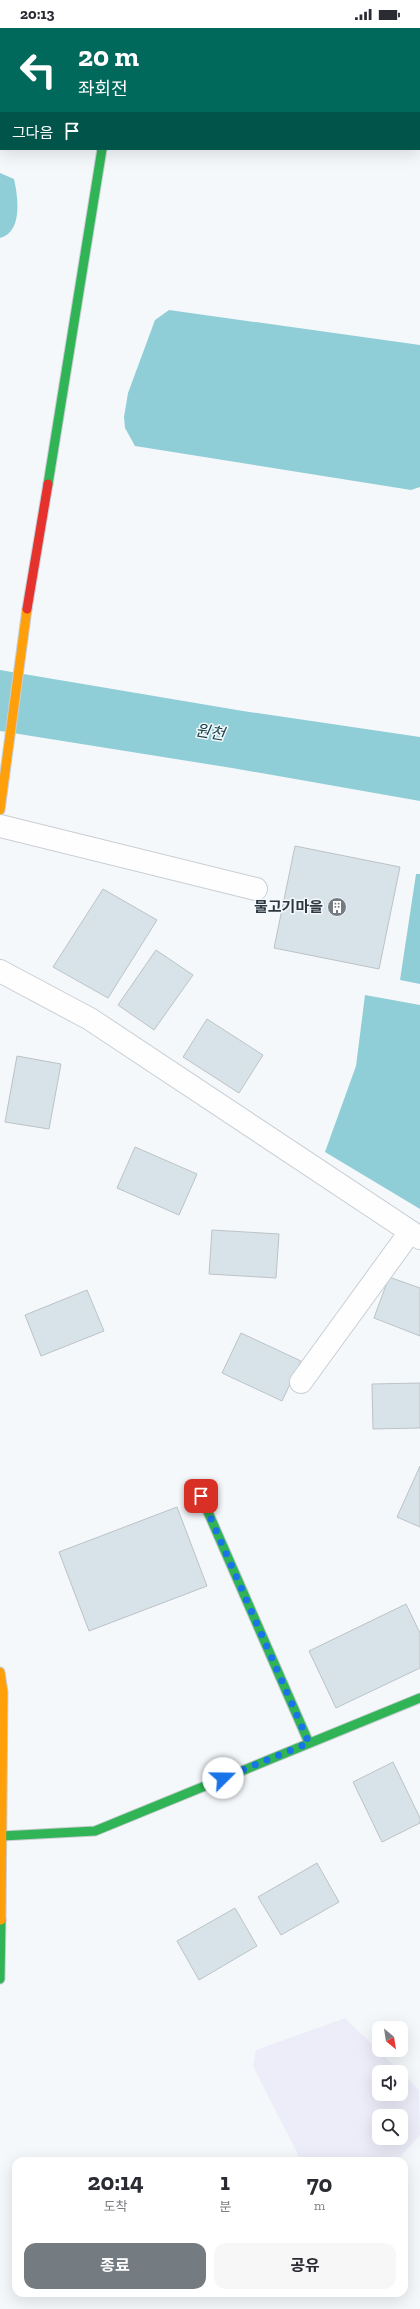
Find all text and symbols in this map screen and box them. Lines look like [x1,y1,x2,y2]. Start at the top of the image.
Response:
text: 20:13 [20,5,54,23]
text: 20 m [78,40,139,73]
icon: left [12,44,64,96]
text: 좌회전 [78,78,128,100]
icon: arrive [61,120,83,142]
text: 그다음 [12,124,53,142]
water label: 원천 [194,720,228,744]
building icon: 물고기마을 [326,896,348,918]
place label: 물고기마을 [254,898,323,916]
pin [184,1479,218,1513]
icon: arrive [190,1485,212,1507]
position arrow [202,1757,244,1799]
north arrow [372,2021,408,2057]
map controls [372,2021,408,2145]
button: sound [372,2065,408,2101]
button: search [372,2109,408,2145]
text: 20:14 [88,2167,144,2196]
text: 1 [220,2167,230,2196]
text: 70 [307,2169,332,2198]
text: m [314,2198,325,2213]
text: 도착 [104,2199,128,2214]
text: 분 [219,2199,231,2214]
button: 종료 [24,2243,206,2289]
button: 공유 [214,2243,396,2289]

